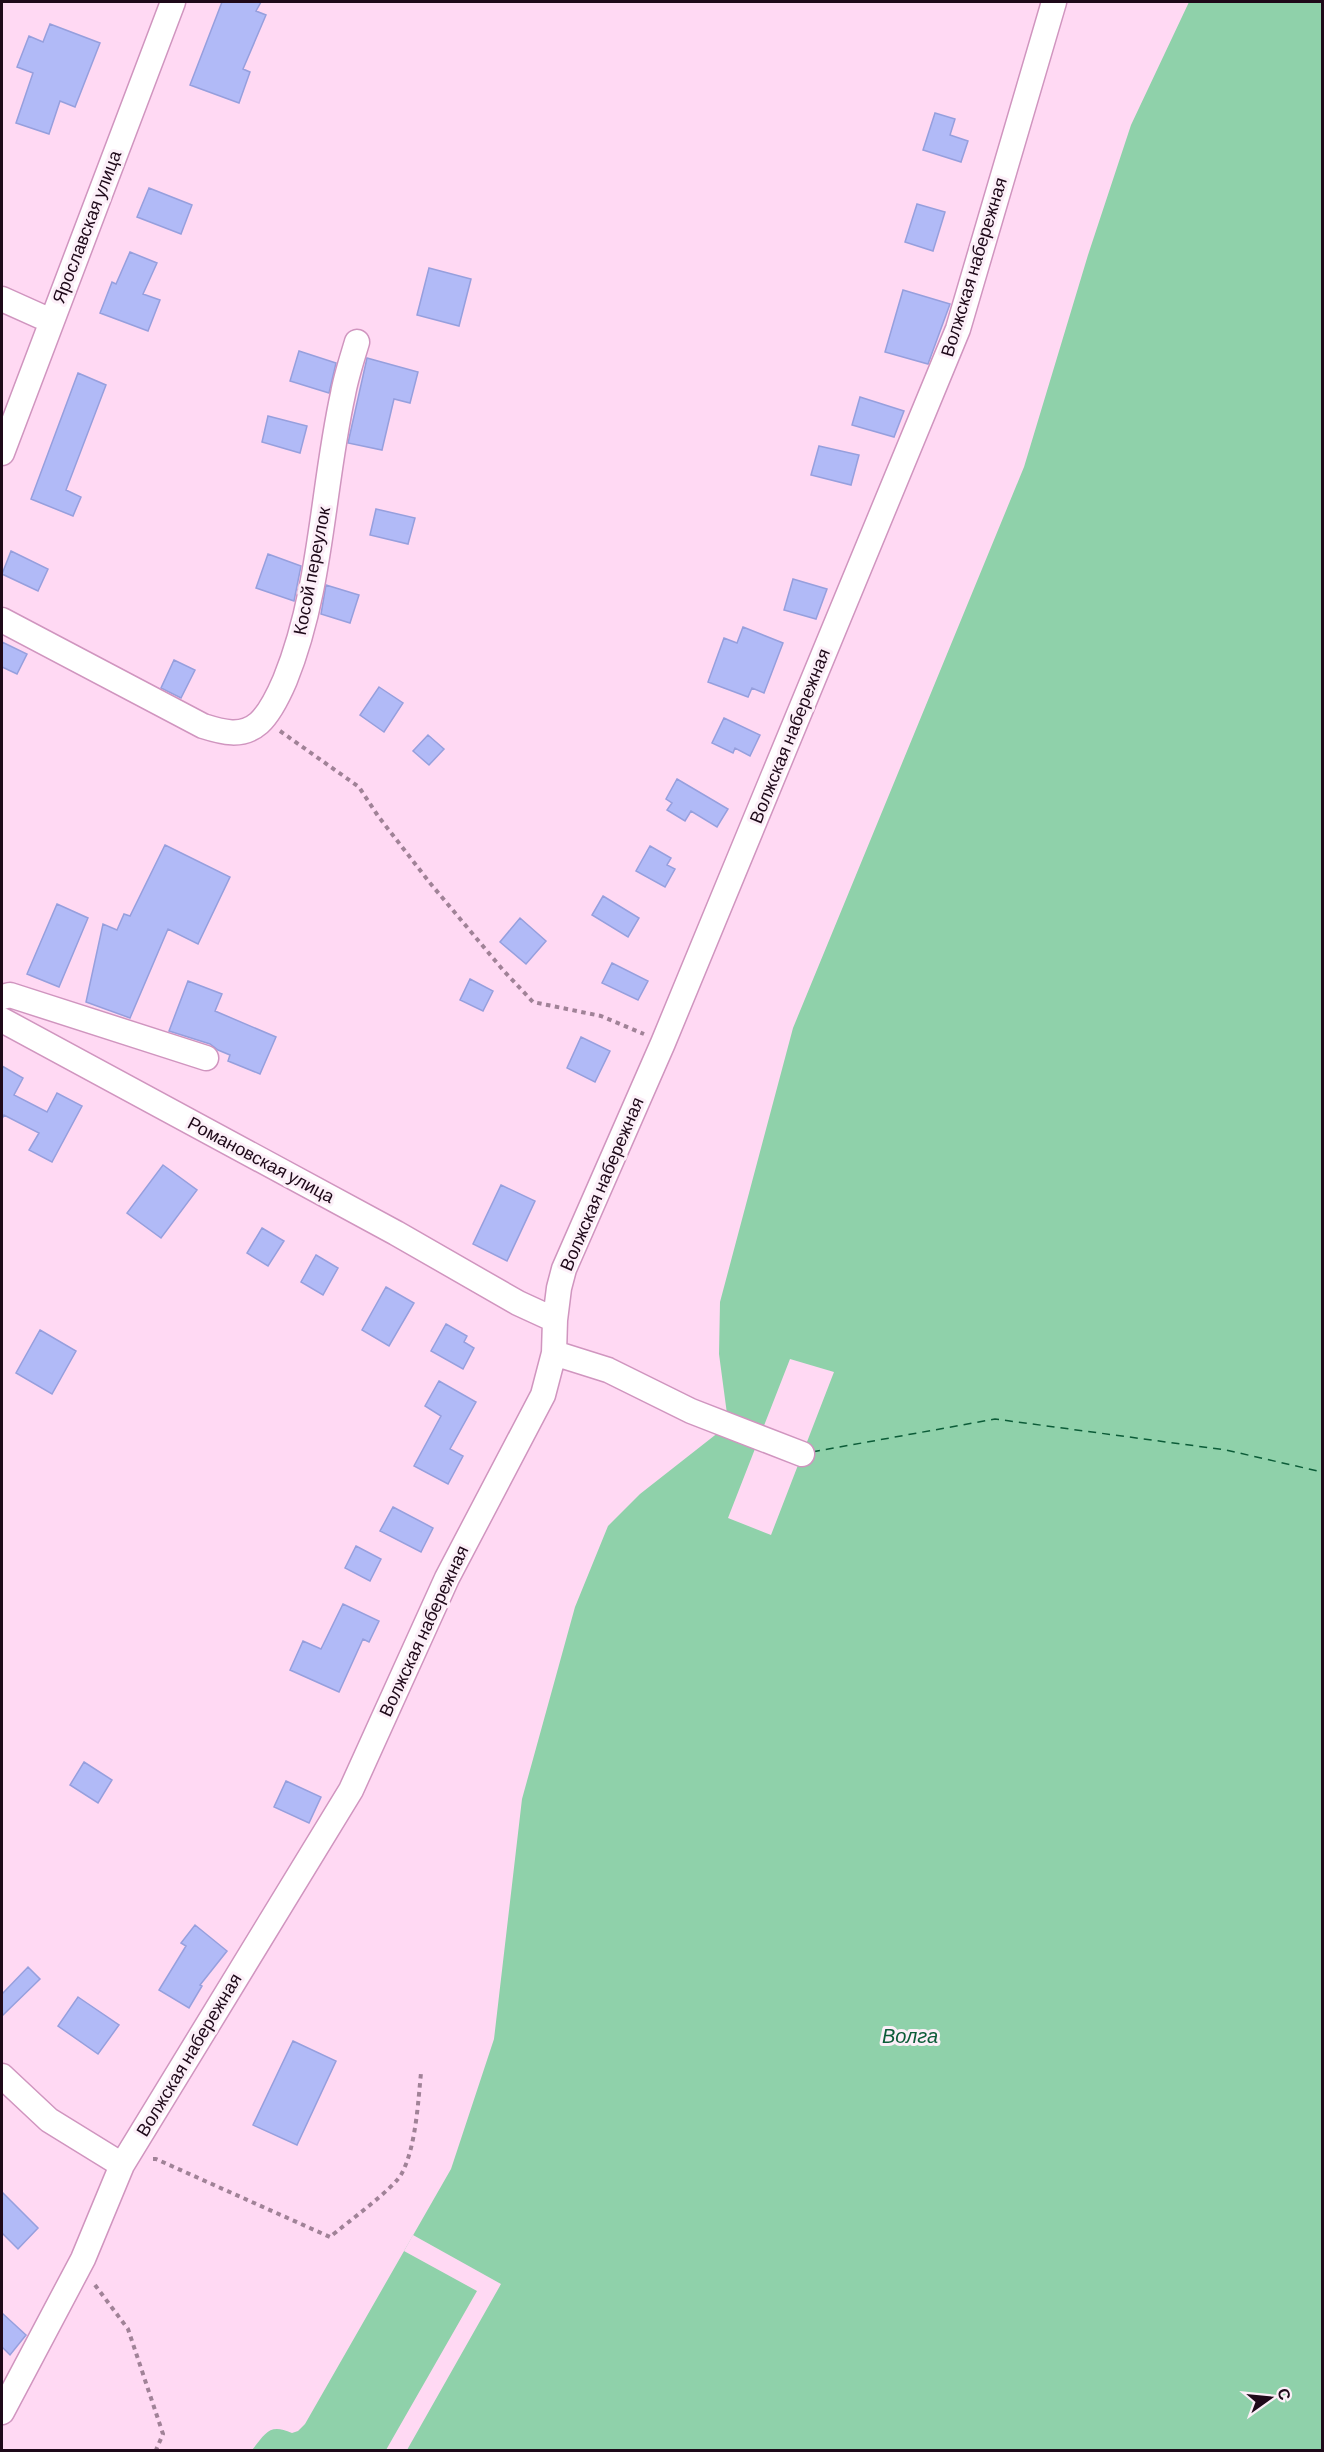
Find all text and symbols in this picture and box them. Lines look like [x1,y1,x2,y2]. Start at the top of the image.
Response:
street label: Ярославская улица [47,146,126,306]
street label: Волжская набережная [935,174,1011,359]
street label: Косой переулок [288,505,334,637]
street label: Волжская набережная [744,645,834,826]
street label: Волжская набережная [555,1094,648,1274]
street label: Романовская улица [184,1111,339,1208]
street label: Волжская набережная [374,1541,472,1720]
street label: Волжская набережная [131,1969,246,2140]
water label: Волга [882,2023,938,2047]
north arrow [1240,2368,1300,2428]
text: С [1274,2386,1296,2402]

